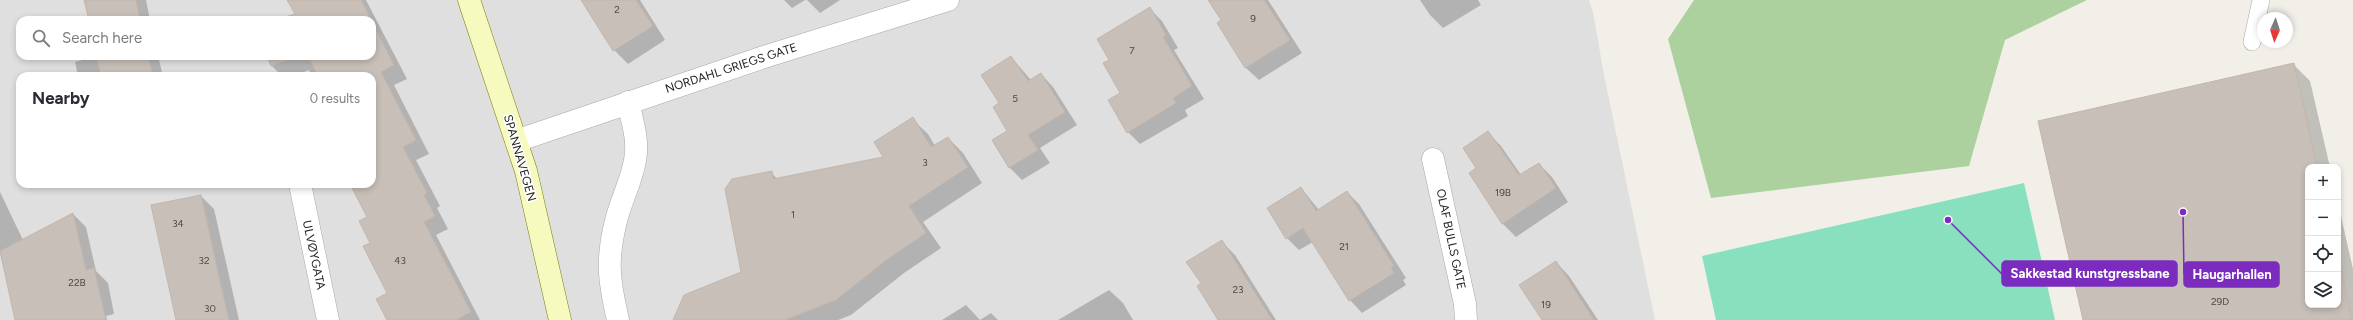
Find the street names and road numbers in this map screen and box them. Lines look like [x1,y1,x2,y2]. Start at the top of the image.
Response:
street label: NORDAHL GRIEGS GATE [663,40,799,96]
street label: SPANNAVEGEN [501,113,539,203]
street label: OLAF BULLS GATE [1433,187,1469,291]
street label: ULVØYGATA [300,219,328,291]

